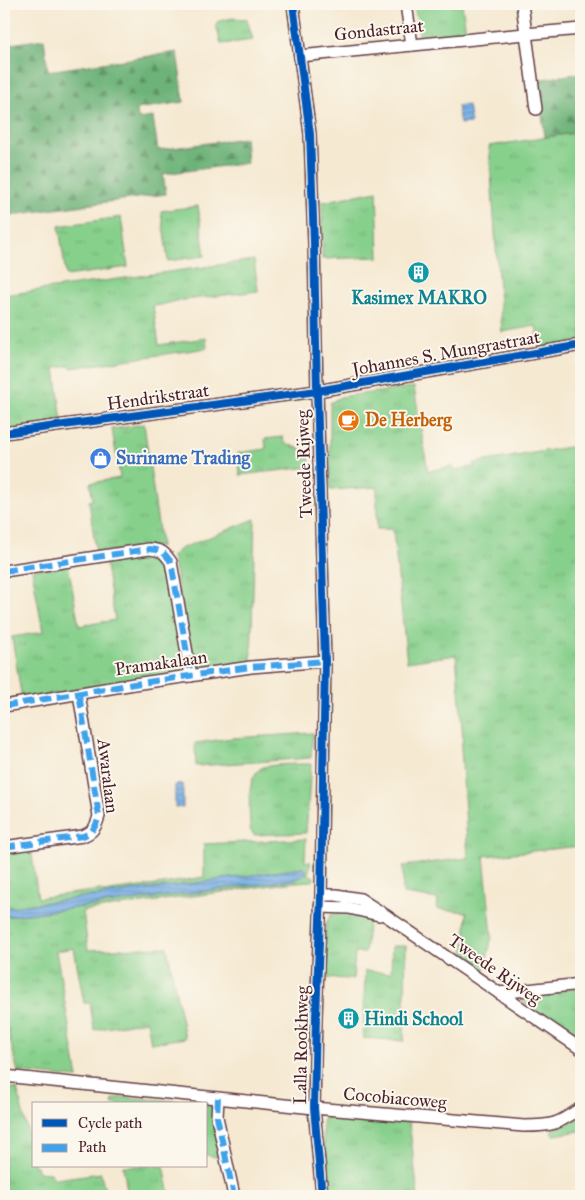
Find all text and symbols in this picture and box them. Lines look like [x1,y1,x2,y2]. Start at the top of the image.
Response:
street label: Gondastraat [333,14,426,46]
building icon: Kasimex MAKRO [407,261,431,285]
place label: Kasimex MAKRO [351,287,487,309]
street label: Johannes S. Mungrastraat [348,326,543,382]
street label: Hendrikstraat [105,379,211,415]
cafe icon: De Herberg [337,408,361,432]
street label: Tweede Rijweg [291,409,318,519]
place label: De Herberg [365,409,452,432]
shop icon: Suriname Trading [88,446,112,470]
place label: Suriname Trading [116,447,250,470]
street label: Pramakalaan [113,646,209,680]
street label: Awaralaan [92,736,124,815]
street label: Tweede Rijweg [444,929,546,1010]
street label: Lalla Rookhweg [289,985,314,1105]
building icon: Hindi School [336,1007,360,1031]
place label: Hindi School [364,1008,464,1030]
street label: Cocobiacoweg [342,1083,448,1115]
legend [32,1102,208,1168]
text: Cycle path [78,1114,143,1132]
text: Path [78,1138,107,1156]

